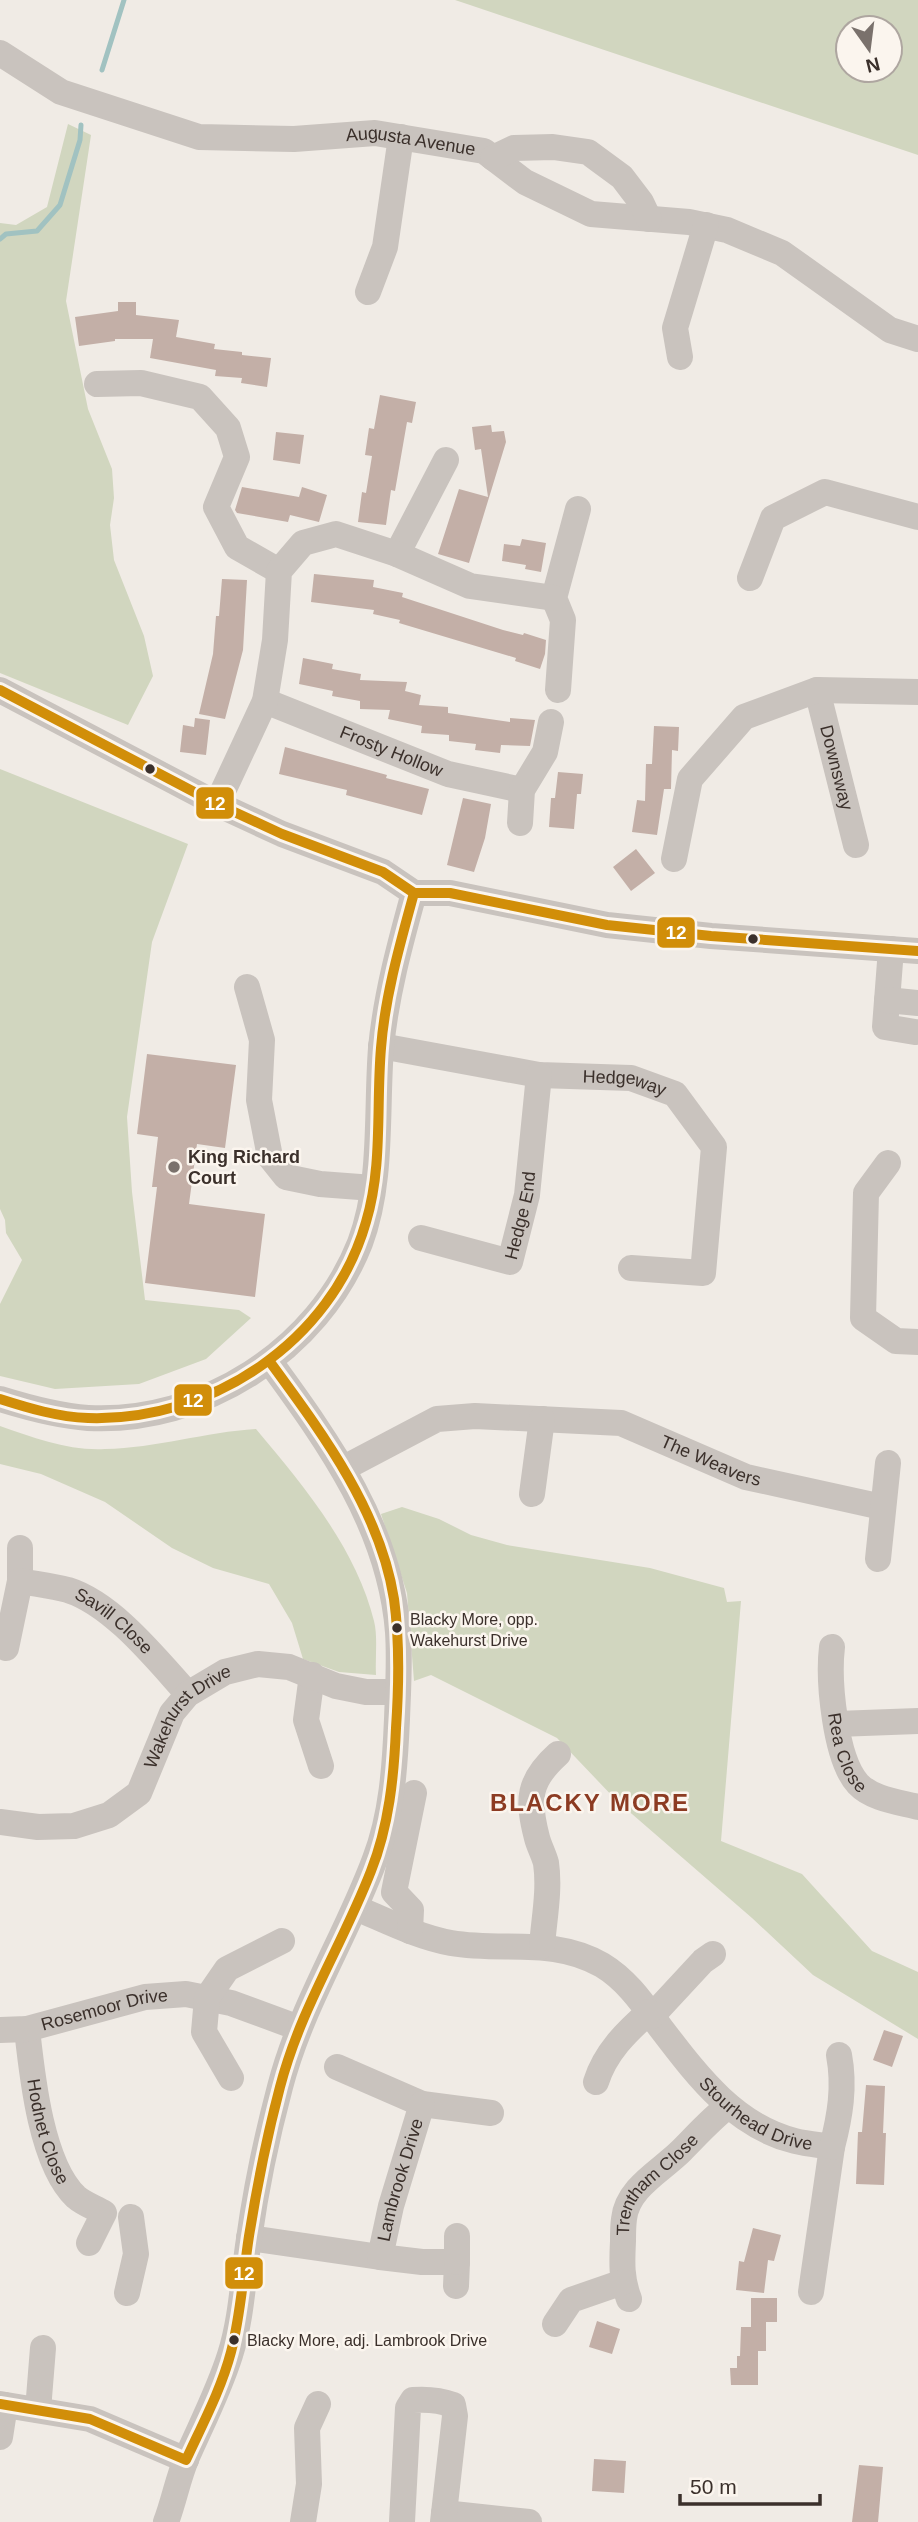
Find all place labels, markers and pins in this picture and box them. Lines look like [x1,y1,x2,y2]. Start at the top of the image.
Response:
unlabelled marker [143,762,157,776]
unlabelled marker [746,932,760,946]
place label: King Richard Court [188,1147,300,1188]
marker: King Richard Court [166,1159,182,1175]
place label: Blacky More, opp. Wakehurst Drive [410,1611,538,1649]
marker: Blacky More, opp. Wakehurst Drive [390,1621,404,1635]
place label: Blacky More, adj. Lambrook Drive [247,2332,487,2349]
marker: Blacky More, adj. Lambrook Drive [227,2333,241,2347]

